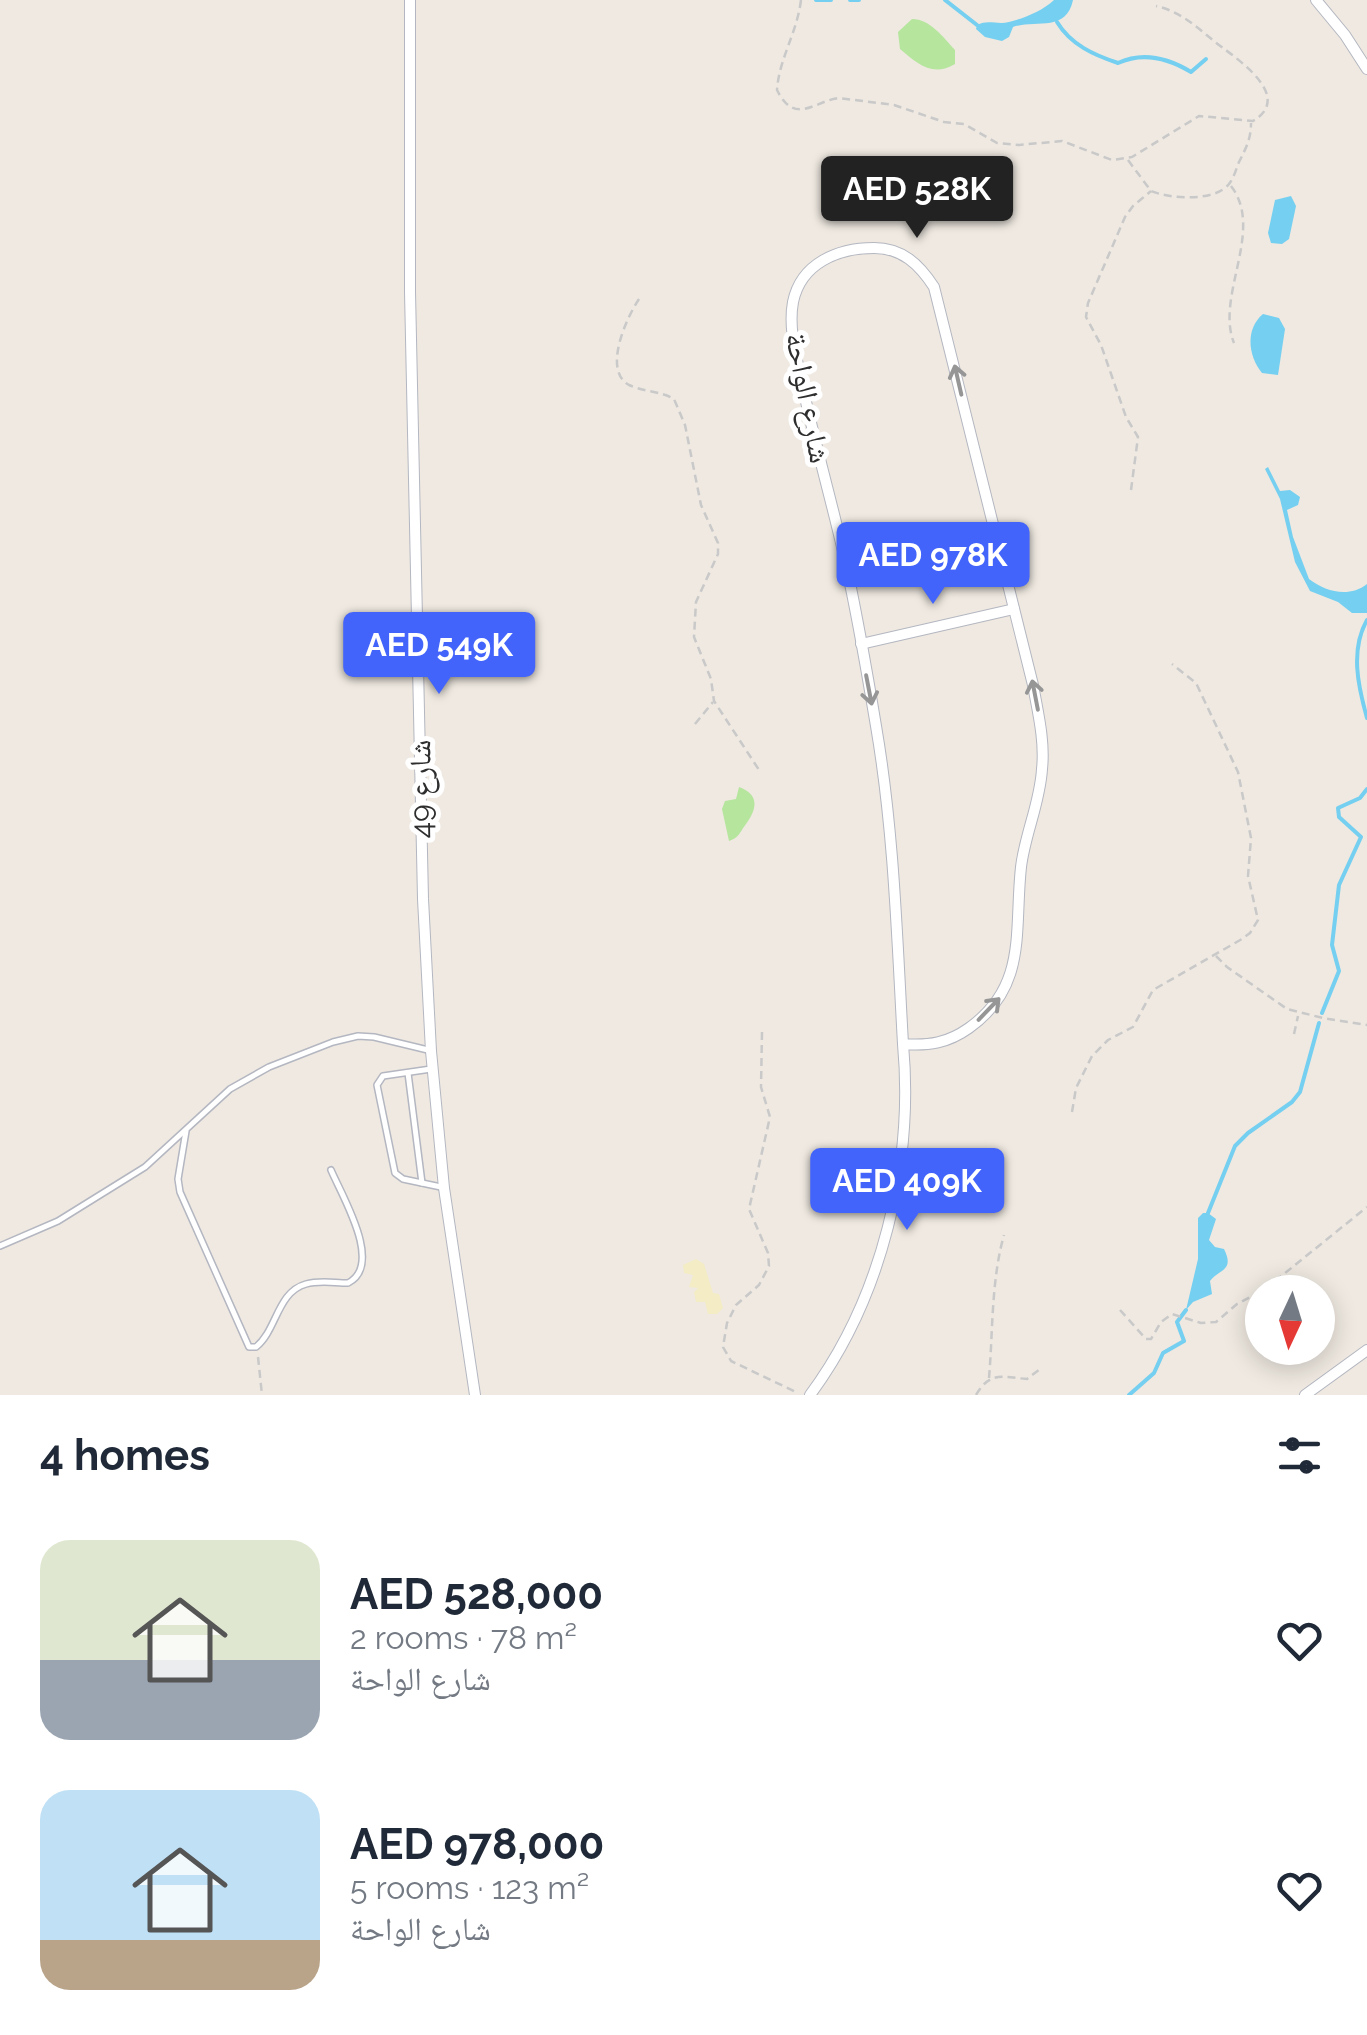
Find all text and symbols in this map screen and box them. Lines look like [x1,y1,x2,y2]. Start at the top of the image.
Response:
pin: AED 528K [814,156,1020,241]
text: AED 528K [843,170,991,207]
street label: شارع الواحة [777,330,838,466]
one-way arrow [948,365,966,397]
pin: AED 978K [830,522,1036,607]
text: AED 978K [859,536,1007,573]
pin: AED 549K [336,612,542,697]
text: AED 549K [365,626,513,663]
one-way arrow [861,673,880,705]
one-way arrow [1024,680,1043,712]
street label: شارع 49 [402,739,441,839]
one-way arrow [977,998,1001,1022]
pin: AED 409K [804,1148,1010,1233]
text: AED 409K [832,1162,982,1199]
north arrow [1245,1275,1335,1365]
map controls [1245,1275,1335,1365]
icon: filters [1272,1428,1327,1483]
text: 4 homes [40,1431,210,1480]
text: AED 528,000 [350,1570,603,1619]
icon: home [120,1580,240,1700]
icon: heart [1272,1613,1327,1668]
text: 2 rooms · 78 m² [350,1619,577,1656]
text: شارع الواحة [350,1660,491,1697]
text: AED 978,000 [350,1820,604,1869]
icon: home [120,1830,240,1950]
icon: heart [1272,1863,1327,1918]
text: 5 rooms · 123 m² [350,1869,589,1906]
text: شارع الواحة [350,1910,491,1947]

